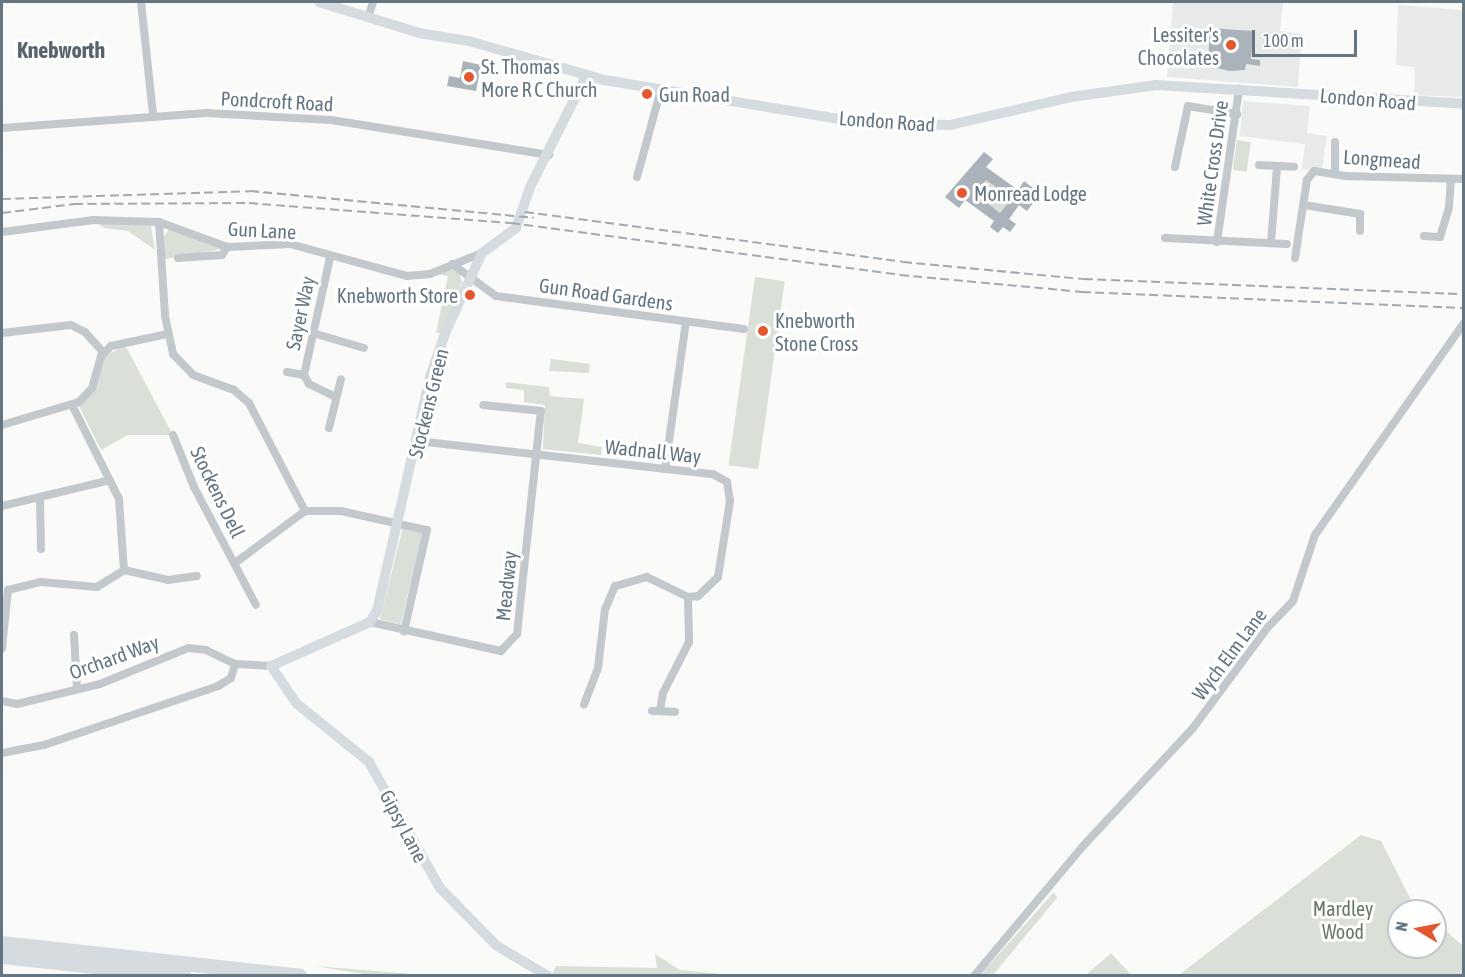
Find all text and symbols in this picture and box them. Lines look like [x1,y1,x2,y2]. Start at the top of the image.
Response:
scale bar [1255,18,1360,56]
place label: Lessiter's Chocolates [1138,22,1219,69]
text: 100 m [1263,30,1304,51]
district label: Knebworth [17,38,105,64]
marker: Lessiter's Chocolates [1224,38,1238,52]
place label: St. Thomas More R C Church [481,54,597,101]
marker: St. Thomas More R C Church [462,70,476,84]
place label: Gun Road [659,82,730,106]
street label: London Road [1319,83,1417,115]
street label: Pondcroft Road [220,86,334,116]
marker: Gun Road [640,87,654,101]
street label: White Cross Drive [1191,99,1233,227]
street label: London Road [838,106,936,136]
street label: Longmead [1342,144,1422,174]
place label: Monread Lodge [974,181,1087,205]
marker: Monread Lodge [955,186,969,200]
street label: Gun Lane [227,216,297,244]
street label: Gun Road Gardens [538,273,674,315]
street label: Sayer Way [280,274,320,352]
place label: Knebworth Store [337,283,458,307]
marker: Knebworth Store [463,288,477,302]
place label: Knebworth Stone Cross [775,308,858,355]
marker: Knebworth Stone Cross [756,324,770,338]
street label: Stockens Green [403,346,453,460]
street label: Wadnall Way [604,434,702,468]
street label: Stockens Dell [186,442,250,542]
street label: Meadway [490,550,522,622]
street label: Wych Elm Lane [1187,603,1271,705]
street label: Orchard Way [66,630,162,684]
street label: Gipsy Lane [375,786,433,866]
park label: Mardley Wood [1313,896,1373,943]
north arrow [1387,899,1447,959]
text: N [1392,920,1411,932]

